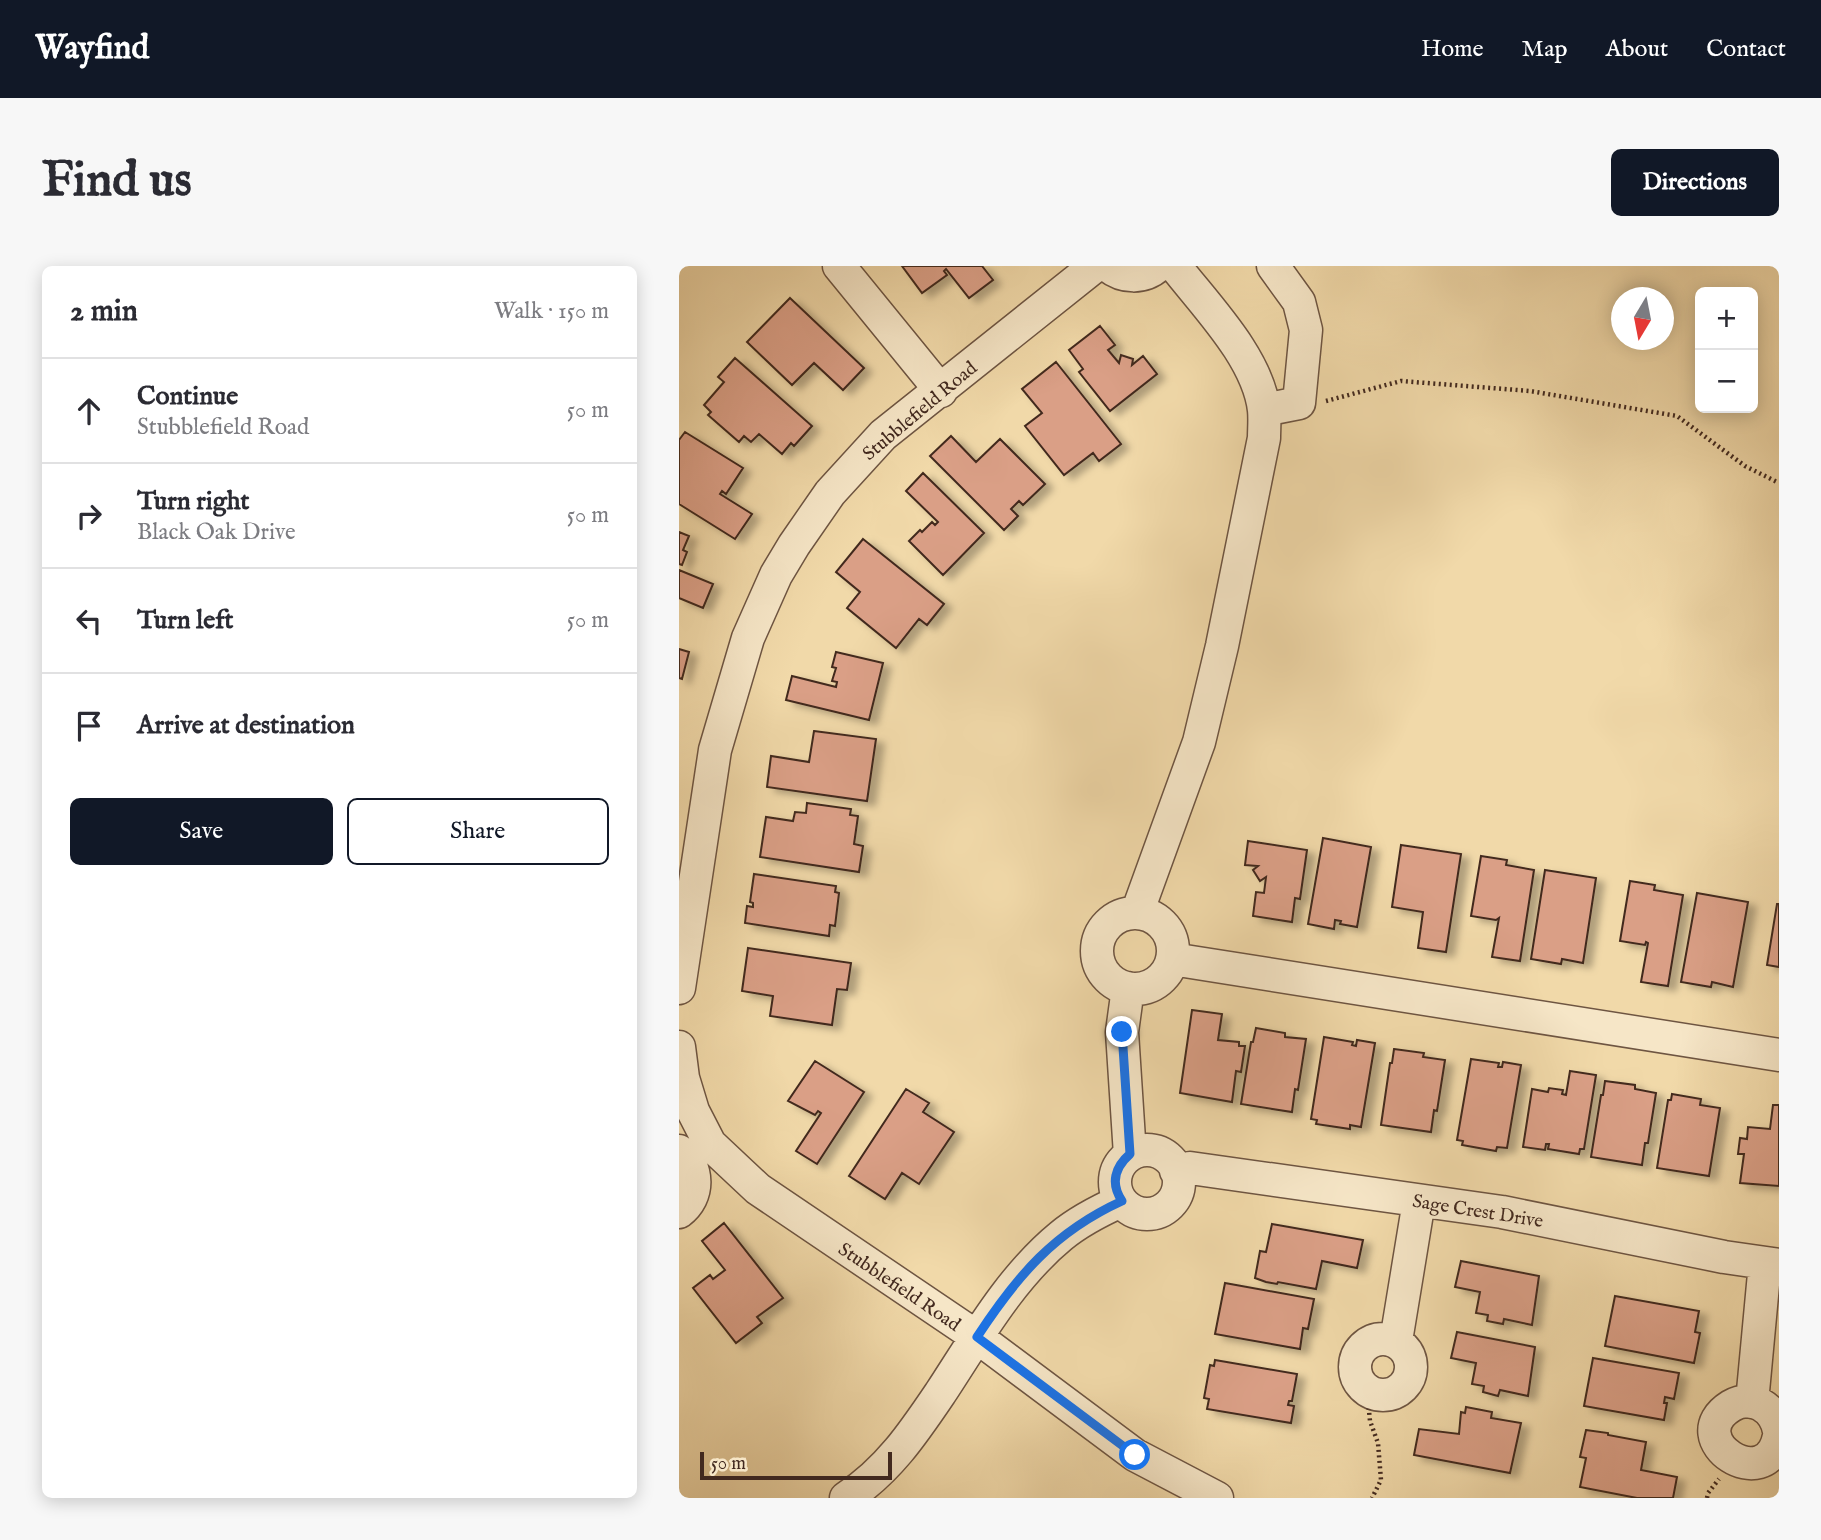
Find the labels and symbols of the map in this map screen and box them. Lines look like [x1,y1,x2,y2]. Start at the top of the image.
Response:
north arrow [1611,287,1674,350]
street label: Stubblefield Road [858,356,983,466]
route end [1106,1016,1137,1047]
street label: Sage Crest Drive [1411,1190,1545,1234]
street label: Stubblefield Road [833,1238,965,1338]
route start [1119,1439,1150,1470]
scale bar [700,1449,893,1481]

